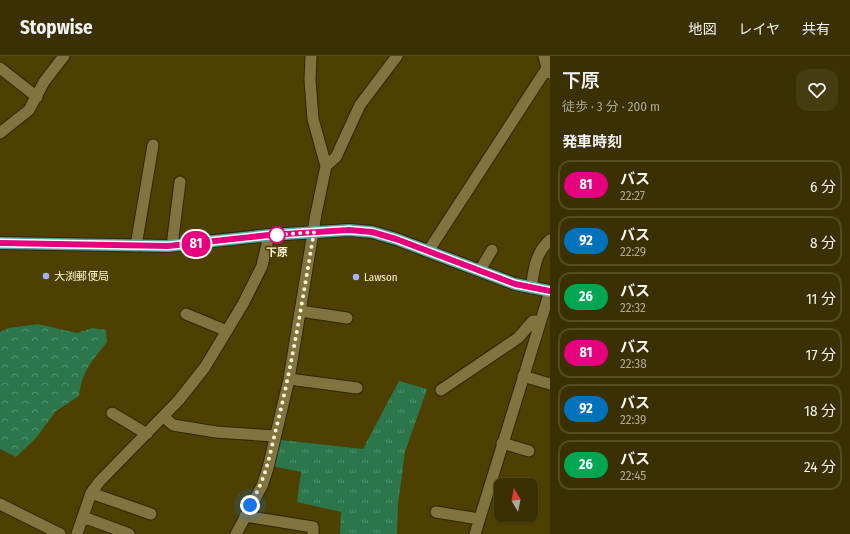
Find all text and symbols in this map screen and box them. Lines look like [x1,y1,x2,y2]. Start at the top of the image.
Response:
text: Stopwise [20,16,93,39]
text: 地図 [688,21,716,38]
text: レイヤ [738,21,780,38]
text: 共有 [802,21,830,38]
text: 下原 [562,69,600,92]
button: heart [796,69,838,111]
text: 徒歩 · 3 分 · 200 m [562,99,660,114]
text: 発車時刻 [562,133,622,151]
text: バス [620,170,650,188]
text: 81 [580,176,593,193]
text: 6 分 [810,178,836,196]
text: 22:27 [620,188,645,203]
marker: 下原 [268,226,286,244]
text: バス [620,226,650,244]
line badge: 81 [178,231,214,257]
text: 92 [579,232,593,249]
text: 8 分 [810,234,836,252]
text: 81 [190,235,203,252]
text: 22:29 [620,244,646,259]
place label: 下原 [266,246,288,259]
place label: 大渕郵便局 [54,270,109,283]
marker: 大渕郵便局 [41,271,51,281]
place label: Lawson [364,271,398,284]
marker: Lawson [351,272,361,282]
text: バス [620,282,650,300]
text: 26 [579,288,593,305]
text: 11 分 [806,290,836,308]
text: 22:32 [620,300,646,315]
text: バス [620,338,650,356]
text: 81 [580,344,593,361]
text: 17 分 [806,346,836,364]
text: 22:38 [620,356,647,371]
text: バス [620,394,650,412]
text: 92 [579,400,593,417]
text: 18 分 [804,402,836,420]
text: 22:39 [620,412,646,427]
text: バス [620,450,650,468]
text: 26 [579,456,593,473]
text: 24 分 [804,458,836,476]
text: 22:45 [620,468,646,483]
north arrow [494,478,538,522]
map controls [494,478,538,522]
your location [240,495,260,515]

